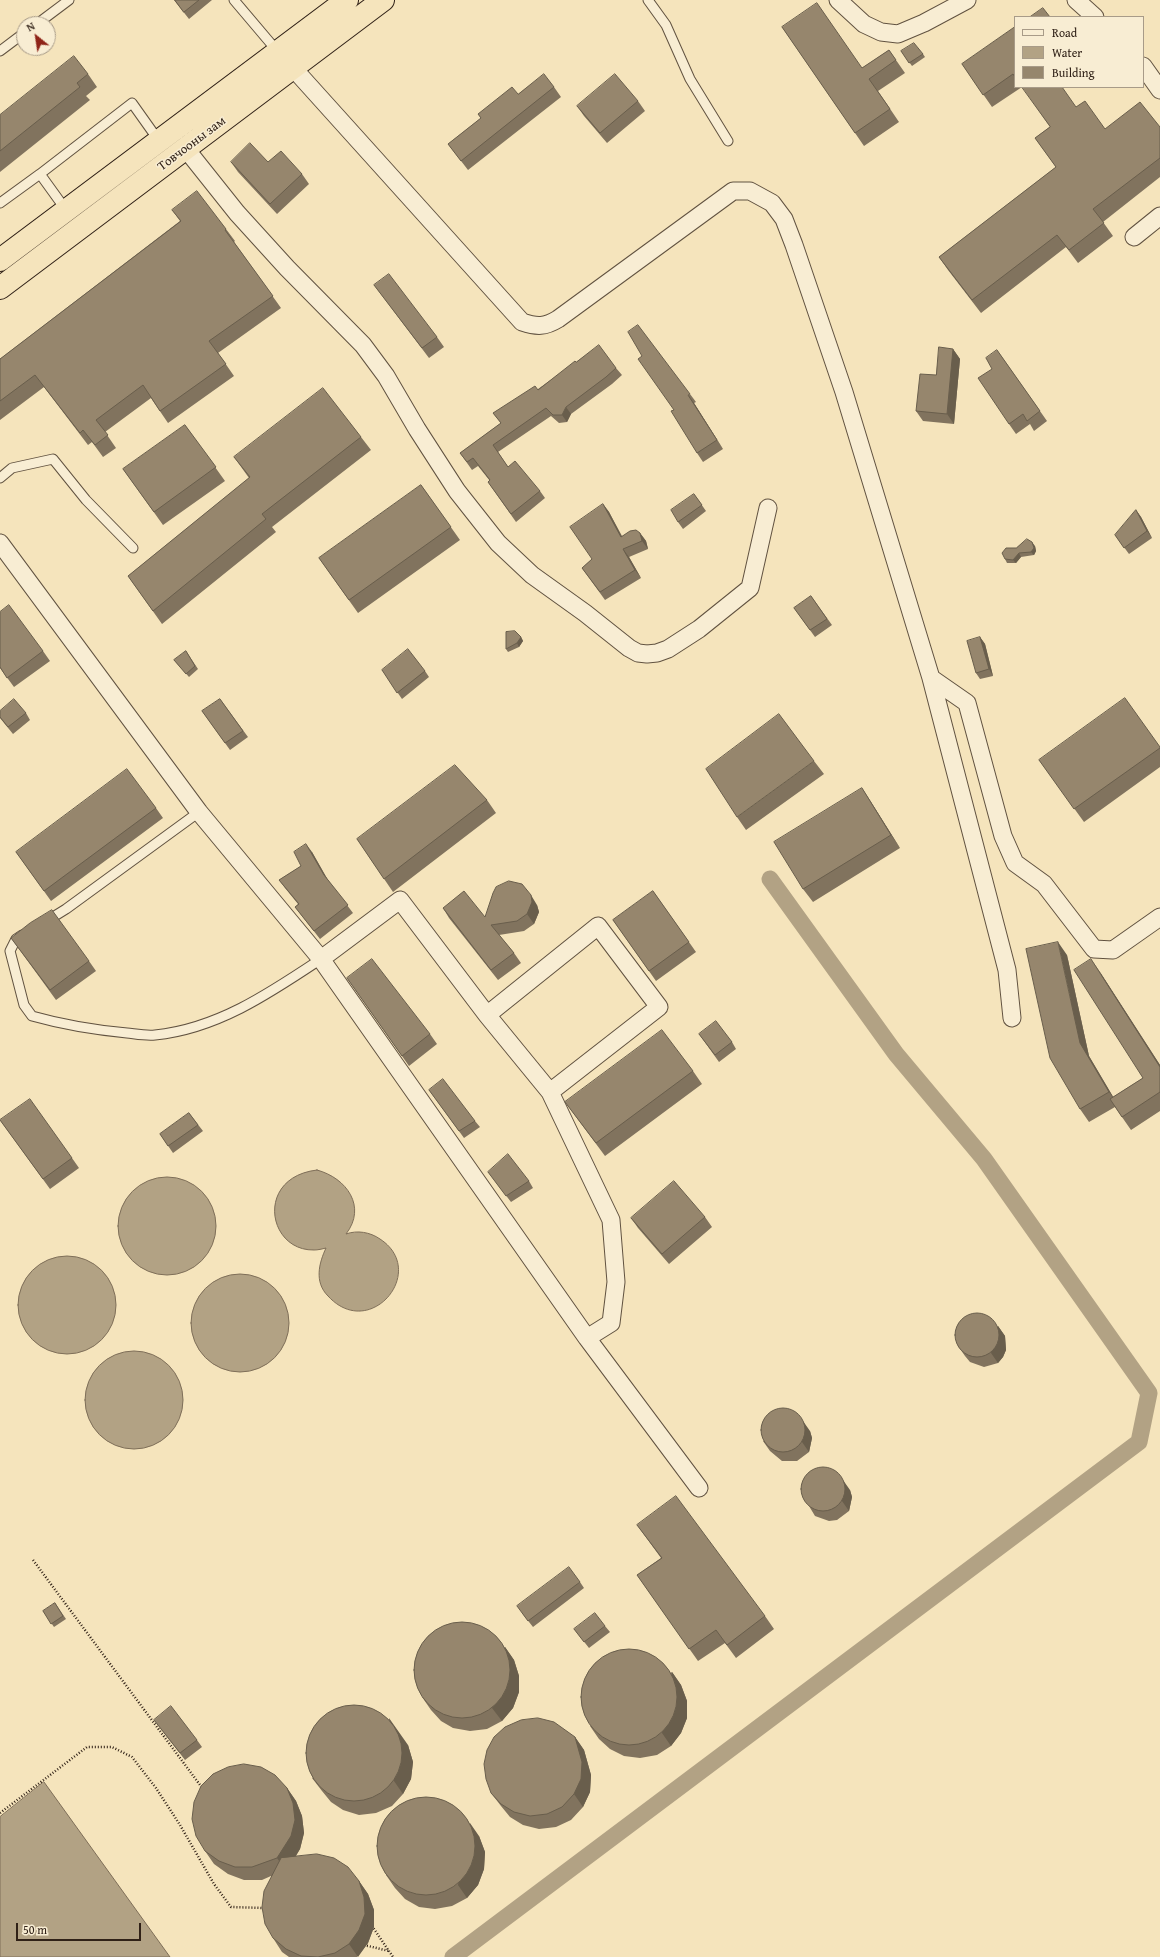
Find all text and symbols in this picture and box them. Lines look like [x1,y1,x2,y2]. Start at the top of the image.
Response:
north arrow [16,16,56,56]
legend [1014,16,1144,88]
text: N [23,18,38,35]
text: Road [1052,24,1077,41]
text: Water [1052,44,1082,61]
text: Building [1052,64,1095,81]
street label: Товчооны зам [155,113,229,175]
scale bar [18,1915,143,1941]
text: 50 m [23,1921,47,1938]

